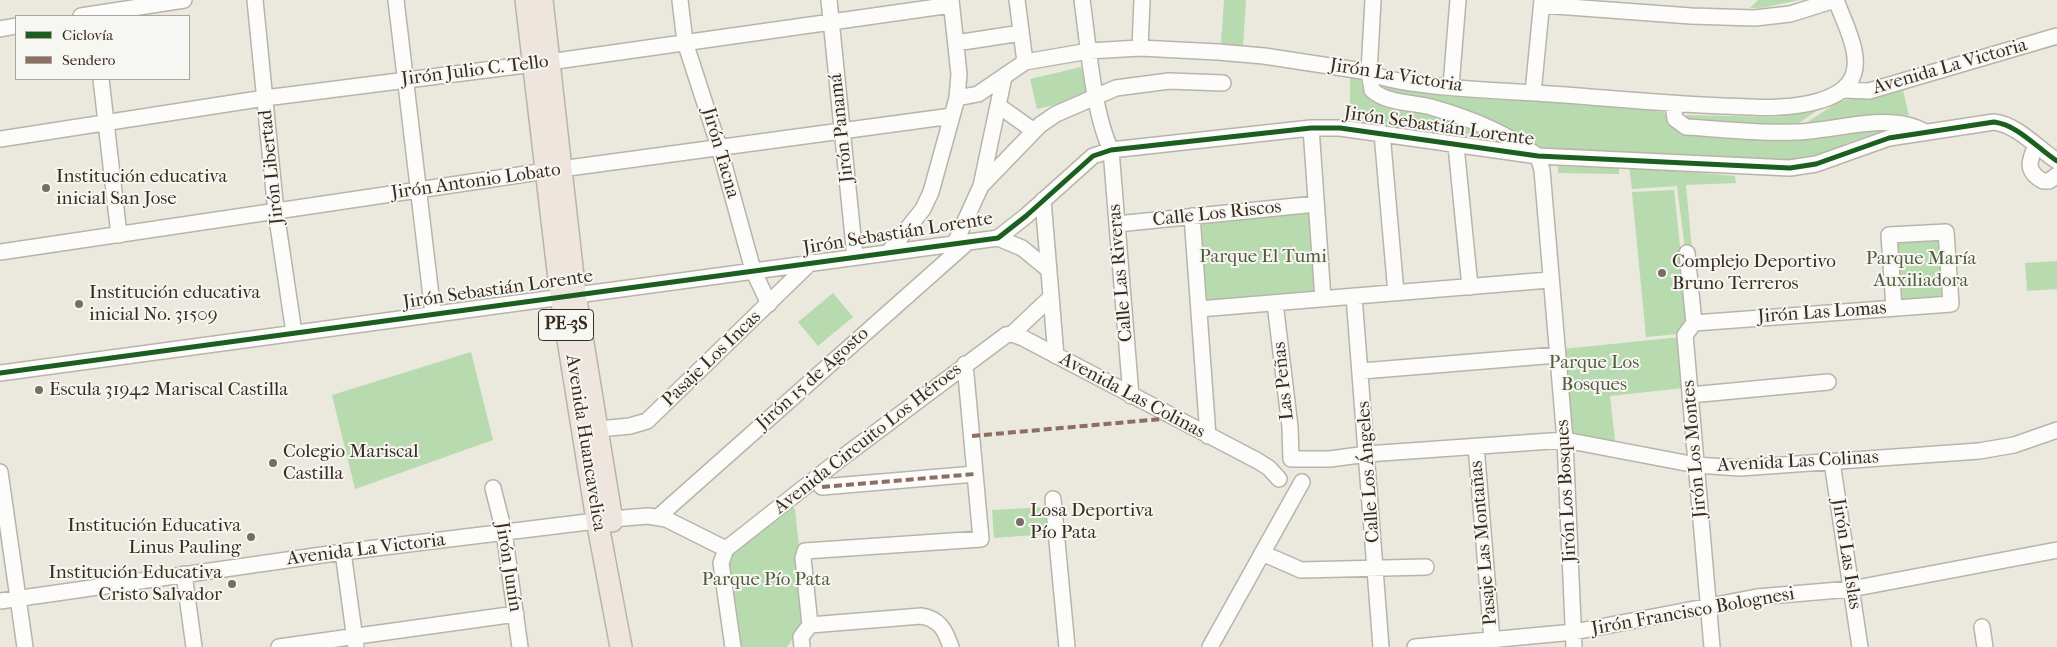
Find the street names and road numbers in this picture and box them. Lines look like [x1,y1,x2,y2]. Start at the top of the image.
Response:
street label: Avenida La Victoria [1870,34,2030,100]
street label: Jirón Julio C. Tello [400,51,550,91]
street label: Jirón La Victoria [1328,54,1464,98]
street label: Jirón Panamá [825,72,859,184]
street label: Jirón Sebastián Lorente [1342,102,1536,152]
street label: Jirón Tacna [696,105,744,201]
street label: Jirón Libertad [255,108,289,226]
street label: Jirón Antonio Lobato [390,159,562,205]
street label: Calle Los Riscos [1152,196,1282,232]
street label: Calle Las Riveras [1104,203,1138,343]
street label: Jirón Sebastián Lorente [801,208,995,260]
street label: Jirón Sebastián Lorente [401,265,595,315]
street label: Jirón Las Lomas [1757,297,1887,329]
street label: Pasaje Los Incas [658,306,766,412]
road number: PE-3S [538,310,594,340]
street label: Jirón 15 de Agosto [752,323,874,435]
street label: Las Peñas [1269,341,1299,421]
street label: Avenida Las Colinas [1055,348,1209,444]
street label: Avenida Huancavelica [560,353,610,533]
street label: Avenida Circuito Los Héroes [770,359,966,519]
street label: Jirón Los Montes [1678,379,1712,519]
street label: Calle Los Ángeles [1353,400,1385,544]
street label: Jirón Los Bosques [1552,419,1582,563]
street label: Avenida Las Colinas [1717,446,1879,478]
street label: Pasaje Las Montañas [1465,460,1503,626]
street label: Jirón Las Islas [1826,497,1866,611]
street label: Jirón Junín [490,521,526,613]
street label: Avenida La Victoria [285,529,447,571]
street label: Jirón Francisco Bolognesi [1590,583,1796,641]

